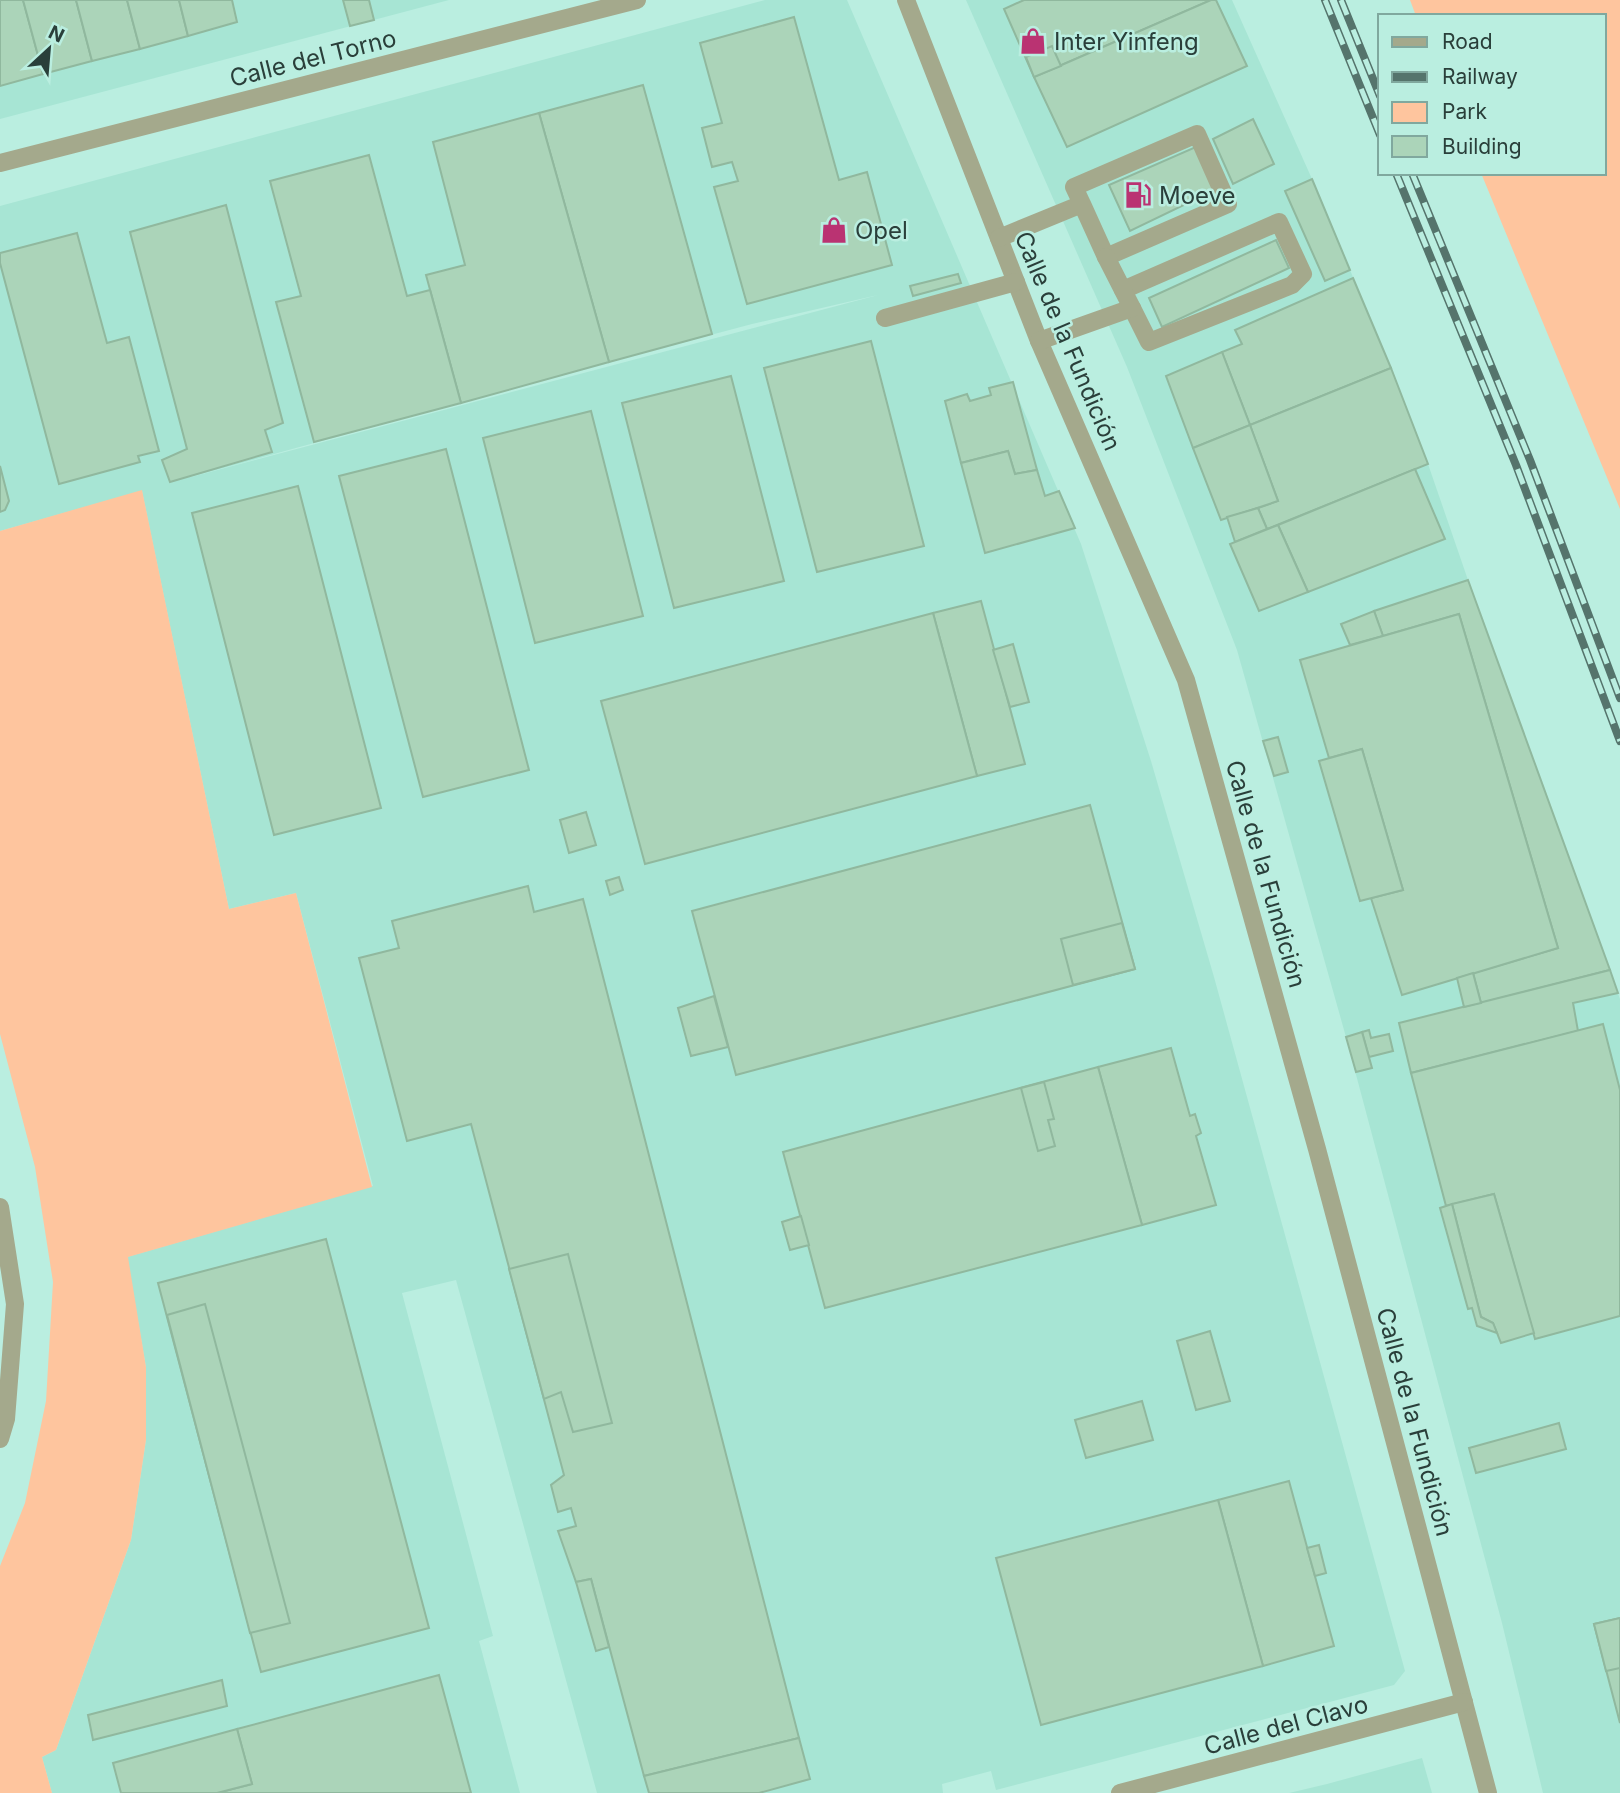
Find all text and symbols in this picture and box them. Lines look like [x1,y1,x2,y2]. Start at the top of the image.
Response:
north arrow [14,14,84,84]
legend [1378,14,1606,175]
text: N [45,21,68,48]
street label: Calle del Torno [227,23,399,93]
shop icon: Inter Yinfeng [1018,26,1048,56]
place label: Inter Yinfeng [1054,27,1199,56]
text: Road [1442,29,1493,54]
text: Railway [1442,64,1518,89]
text: Park [1442,99,1487,124]
text: Building [1442,134,1522,159]
fuel station icon: Moeve [1123,180,1153,210]
place label: Moeve [1159,181,1236,210]
shop icon: Opel [819,215,849,245]
place label: Opel [855,216,908,245]
street label: Calle de la Fundición [1009,227,1127,455]
street label: Calle de la Fundición [1220,757,1312,991]
street label: Calle de la Fundición [1371,1305,1459,1539]
street label: Calle del Clavo [1201,1689,1371,1761]

